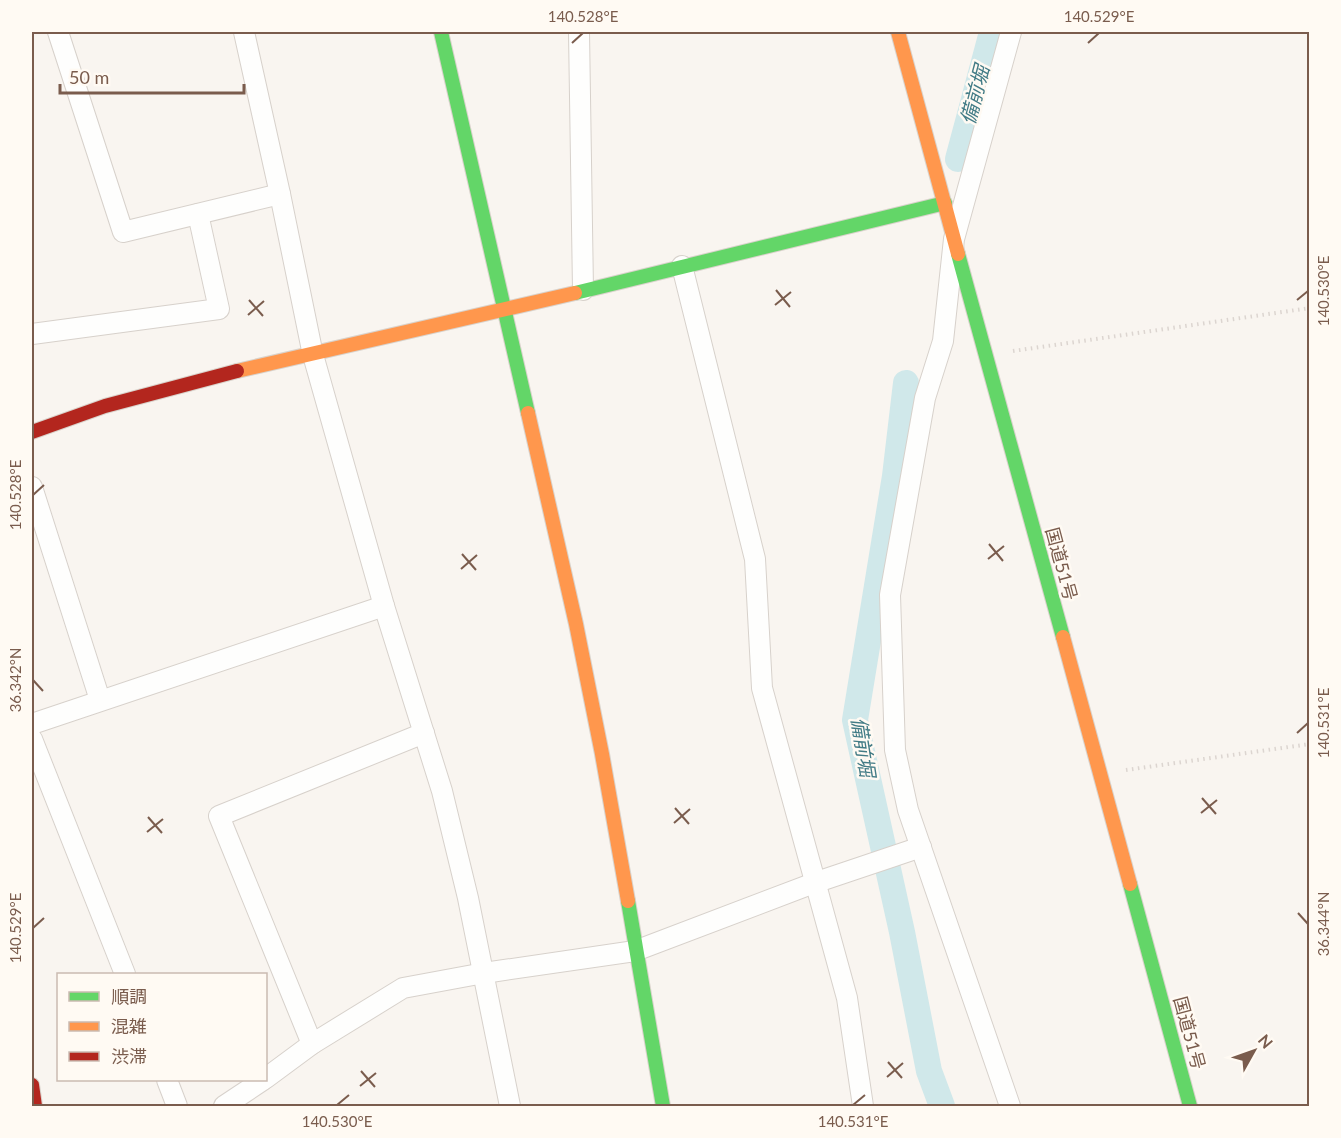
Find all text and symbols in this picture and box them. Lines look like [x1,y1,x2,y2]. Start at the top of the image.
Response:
text: 140.528°E [548,7,618,25]
text: 140.529°E [1064,7,1134,25]
scale bar [60,57,244,95]
water label: 備前堀 [955,60,994,127]
text: 50 m [69,66,109,88]
text: 140.530°E [1314,256,1332,326]
text: 140.528°E [6,460,24,530]
street label: 国道51号 [1042,525,1082,603]
text: 36.342°N [6,648,24,712]
text: 140.531°E [1314,688,1332,758]
water label: 備前堀 [847,715,881,781]
text: 36.344°N [1314,892,1332,956]
text: 140.529°E [6,893,24,963]
legend [57,973,267,1081]
text: 順調 [111,985,147,1007]
street label: 国道51号 [1170,994,1210,1072]
text: 混雑 [111,1015,147,1037]
north arrow [1224,1021,1284,1081]
text: N [1255,1030,1277,1052]
text: 渋滞 [111,1045,147,1067]
text: 140.530°E [302,1112,372,1130]
text: 140.531°E [818,1112,888,1130]

